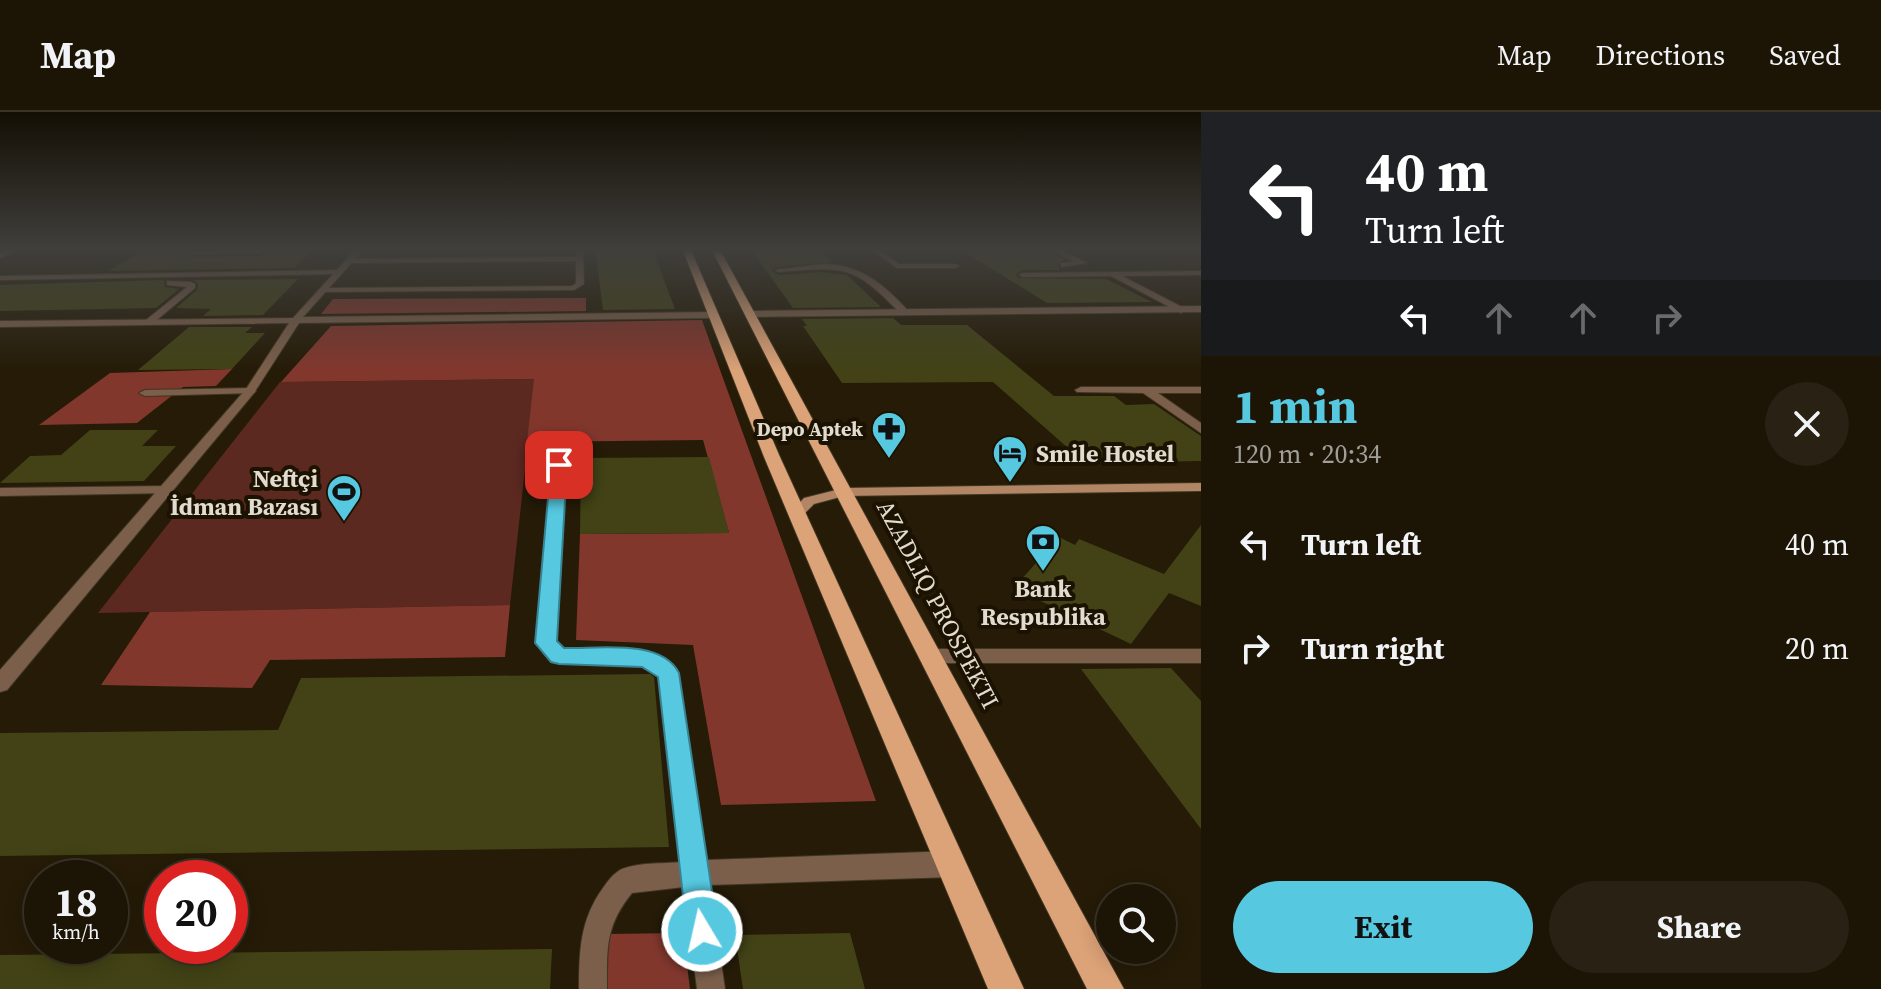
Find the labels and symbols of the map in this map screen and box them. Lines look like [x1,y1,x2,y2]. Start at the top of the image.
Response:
pharmacy icon: Depo Aptek [870,410,908,460]
place label: Depo Aptek [757,415,863,443]
pin [525,431,593,499]
hotel icon: Smile Hostel [991,434,1029,484]
place label: Smile Hostel [1036,437,1175,470]
place label: Neftçi İdman Bazası [170,462,318,523]
sports icon: Neftçi İdman Bazası [325,473,363,523]
street label: AZADLIQ PROSPEKTI [869,494,1007,714]
bank icon: Bank Respublika [1024,523,1062,573]
place label: Bank Respublika [980,572,1106,633]
speed limit sign: 20 [144,860,248,964]
position arrow [660,889,744,973]

